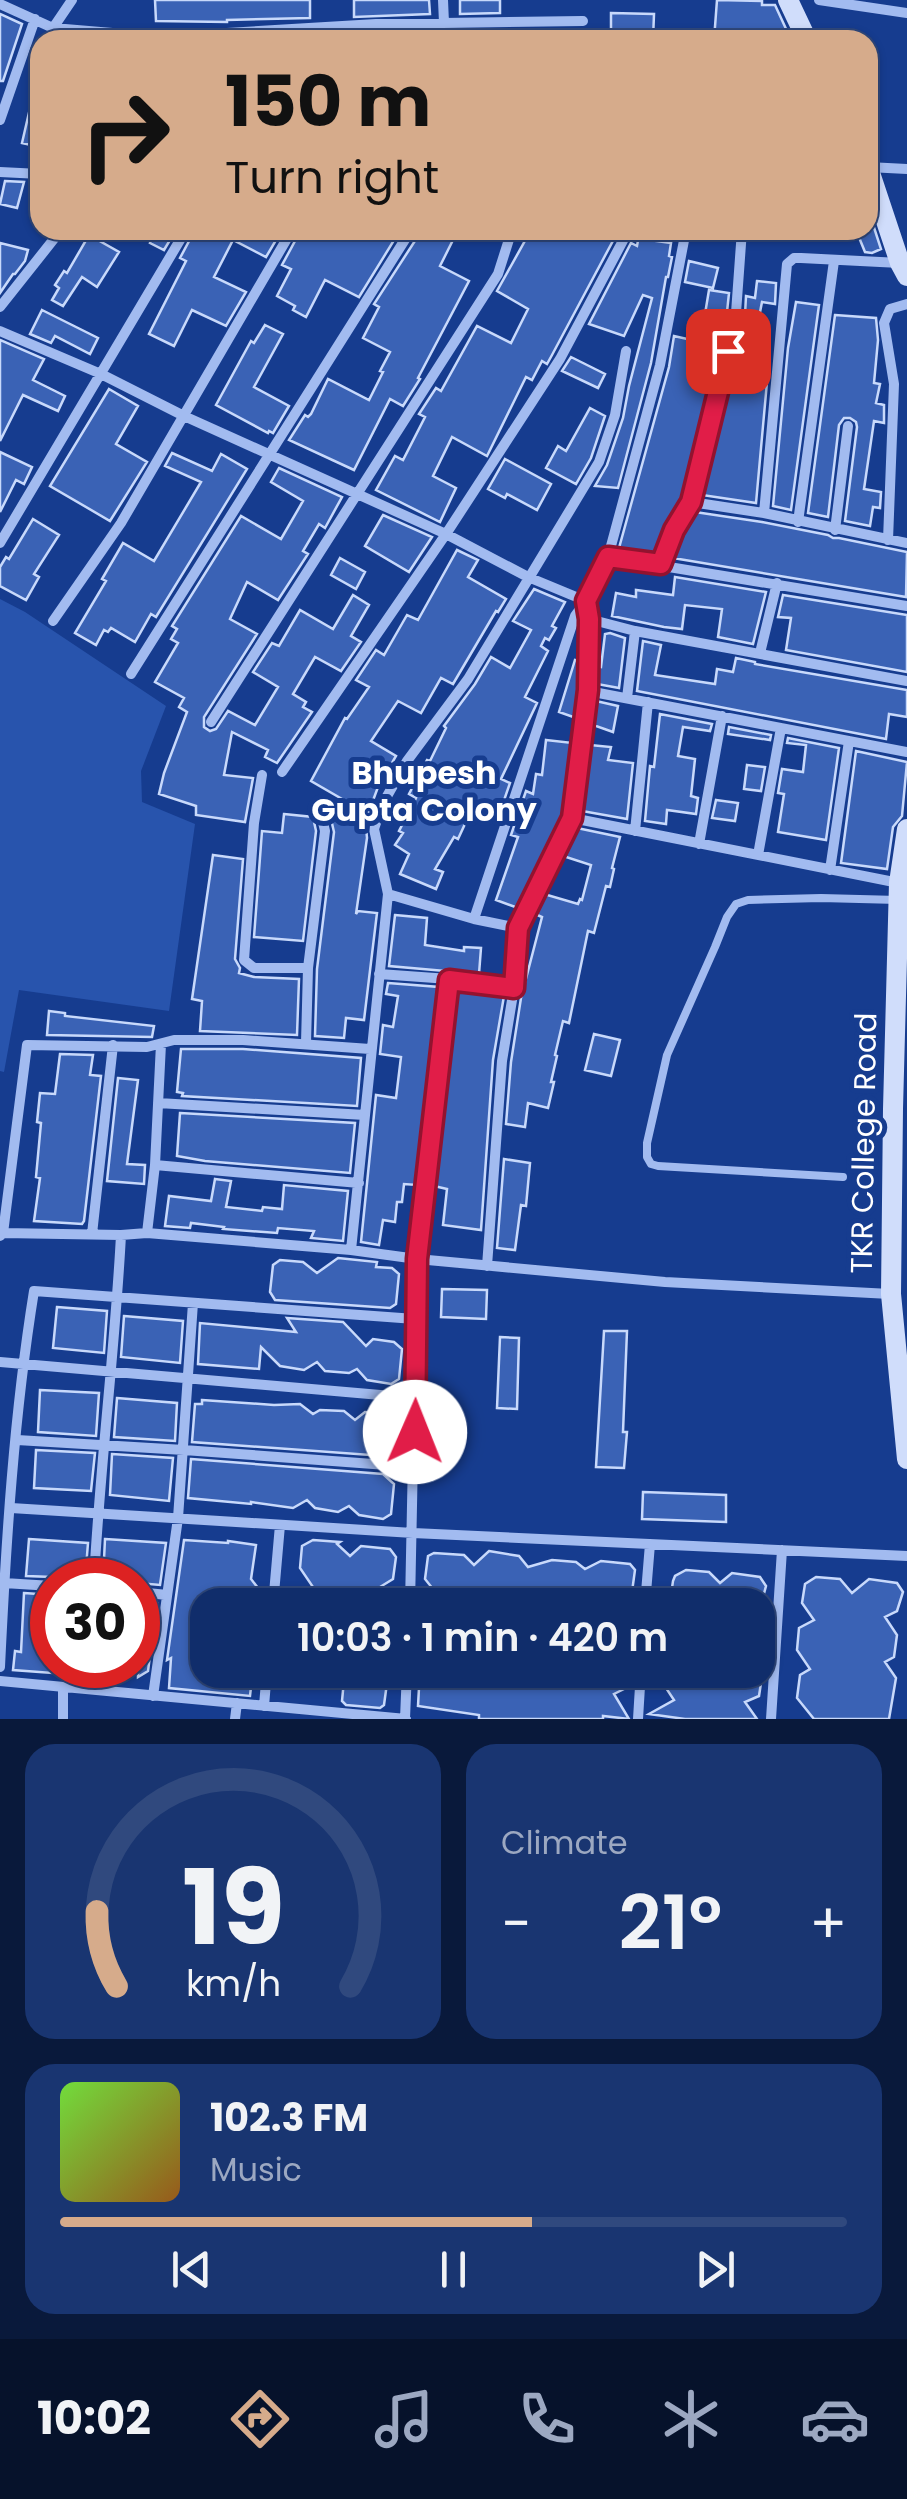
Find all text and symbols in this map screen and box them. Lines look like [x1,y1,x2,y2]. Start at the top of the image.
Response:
text: 150 m [225,52,431,151]
icon: right [60,70,190,200]
text: Turn right [225,146,439,209]
pin [686,309,771,394]
icon: arrive [701,324,756,379]
district label: Bhupesh Gupta Colony [311,750,538,832]
street label: TKR College Road [840,1012,887,1274]
position arrow [363,1380,467,1484]
speed limit sign: 30 [30,1558,160,1688]
text: 10:03 · 1 min · 420 m [297,1611,668,1664]
text: Climate [501,1820,628,1865]
text: 19 [181,1835,285,1980]
text: 21° [619,1870,722,1975]
text: − [501,1885,531,1962]
text: + [809,1885,847,1962]
text: km/h [185,1958,281,2009]
text: 102.3 FM [210,2091,368,2144]
text: Music [210,2147,302,2192]
icon: previous [164,2242,219,2297]
icon: pause [426,2242,481,2297]
icon: next [688,2242,743,2297]
icon: directions [225,2384,295,2454]
icon: music [369,2384,439,2454]
icon: phone [512,2384,582,2454]
icon: climate [656,2384,726,2454]
icon: car [800,2384,870,2454]
text: 10:02 [37,2387,151,2450]

